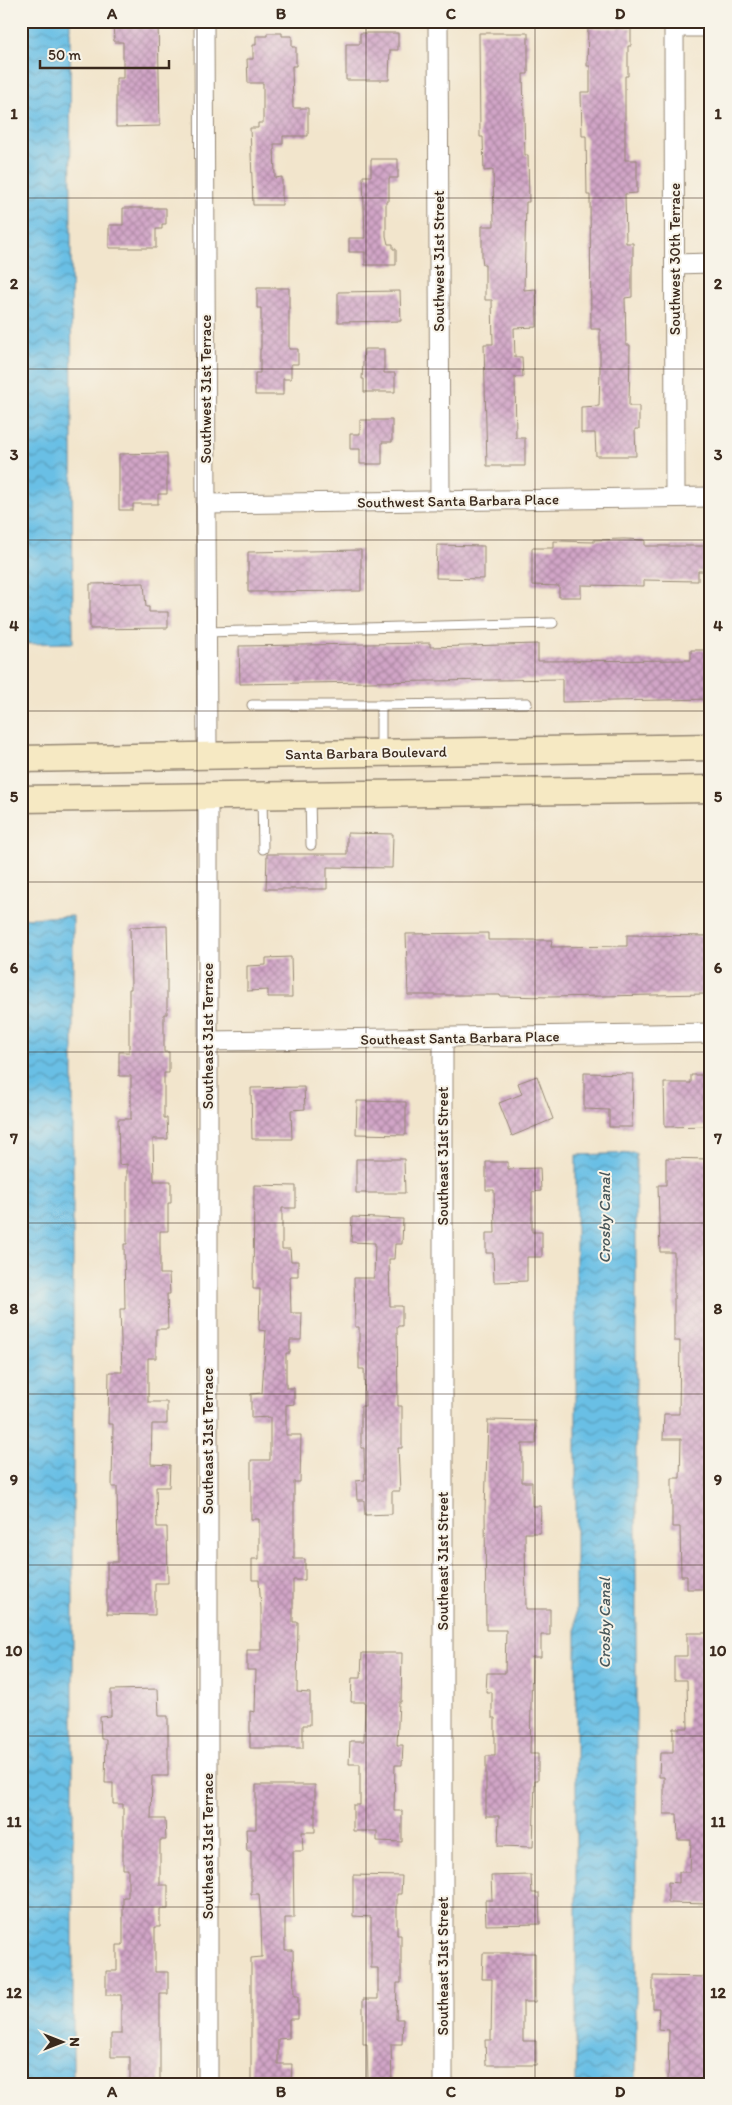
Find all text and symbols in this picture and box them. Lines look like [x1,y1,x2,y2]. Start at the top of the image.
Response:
text: A [106,4,118,23]
text: B [276,4,287,23]
text: C [446,4,457,23]
text: D [615,4,626,23]
scale bar [40,38,169,70]
text: 50 m [48,46,81,64]
text: 1 [10,104,18,123]
text: 1 [714,104,722,123]
street label: Southwest 30th Terrace [666,183,684,335]
street label: Southwest 31st Street [430,190,448,332]
text: 2 [10,274,19,293]
text: 2 [714,274,723,293]
street label: Southwest 31st Terrace [197,315,215,463]
text: 3 [10,445,19,464]
text: 3 [714,445,723,464]
street label: Southwest Santa Barbara Place [357,490,559,512]
text: 4 [9,616,19,635]
text: 4 [713,616,723,635]
street label: Santa Barbara Boulevard [285,743,447,763]
text: 5 [10,787,19,806]
text: 5 [714,787,723,806]
text: 6 [10,958,19,977]
text: 6 [714,958,723,977]
street label: Southeast 31st Terrace [199,963,217,1109]
street label: Southeast Santa Barbara Place [360,1027,560,1049]
street label: Southeast 31st Street [434,1086,452,1225]
text: 7 [9,1129,18,1148]
text: 7 [713,1129,722,1148]
water label: Crosby Canal [595,1171,614,1263]
text: 8 [10,1299,19,1318]
text: 8 [714,1299,723,1318]
street label: Southeast 31st Terrace [199,1368,217,1514]
text: 9 [10,1470,18,1489]
text: 9 [714,1470,722,1489]
street label: Southeast 31st Street [434,1491,452,1630]
water label: Crosby Canal [595,1576,614,1668]
text: 10 [5,1641,23,1660]
text: 10 [709,1641,727,1660]
street label: Southeast 31st Terrace [199,1773,217,1919]
text: 11 [7,1812,22,1831]
text: 11 [711,1812,726,1831]
street label: Southeast 31st Street [434,1896,452,2035]
text: 12 [6,1983,23,2002]
text: 12 [710,1983,727,2002]
north arrow [38,2018,88,2068]
text: N [66,2037,83,2047]
text: A [106,2082,118,2101]
text: B [276,2082,287,2101]
text: C [446,2082,457,2101]
text: D [615,2082,626,2101]

